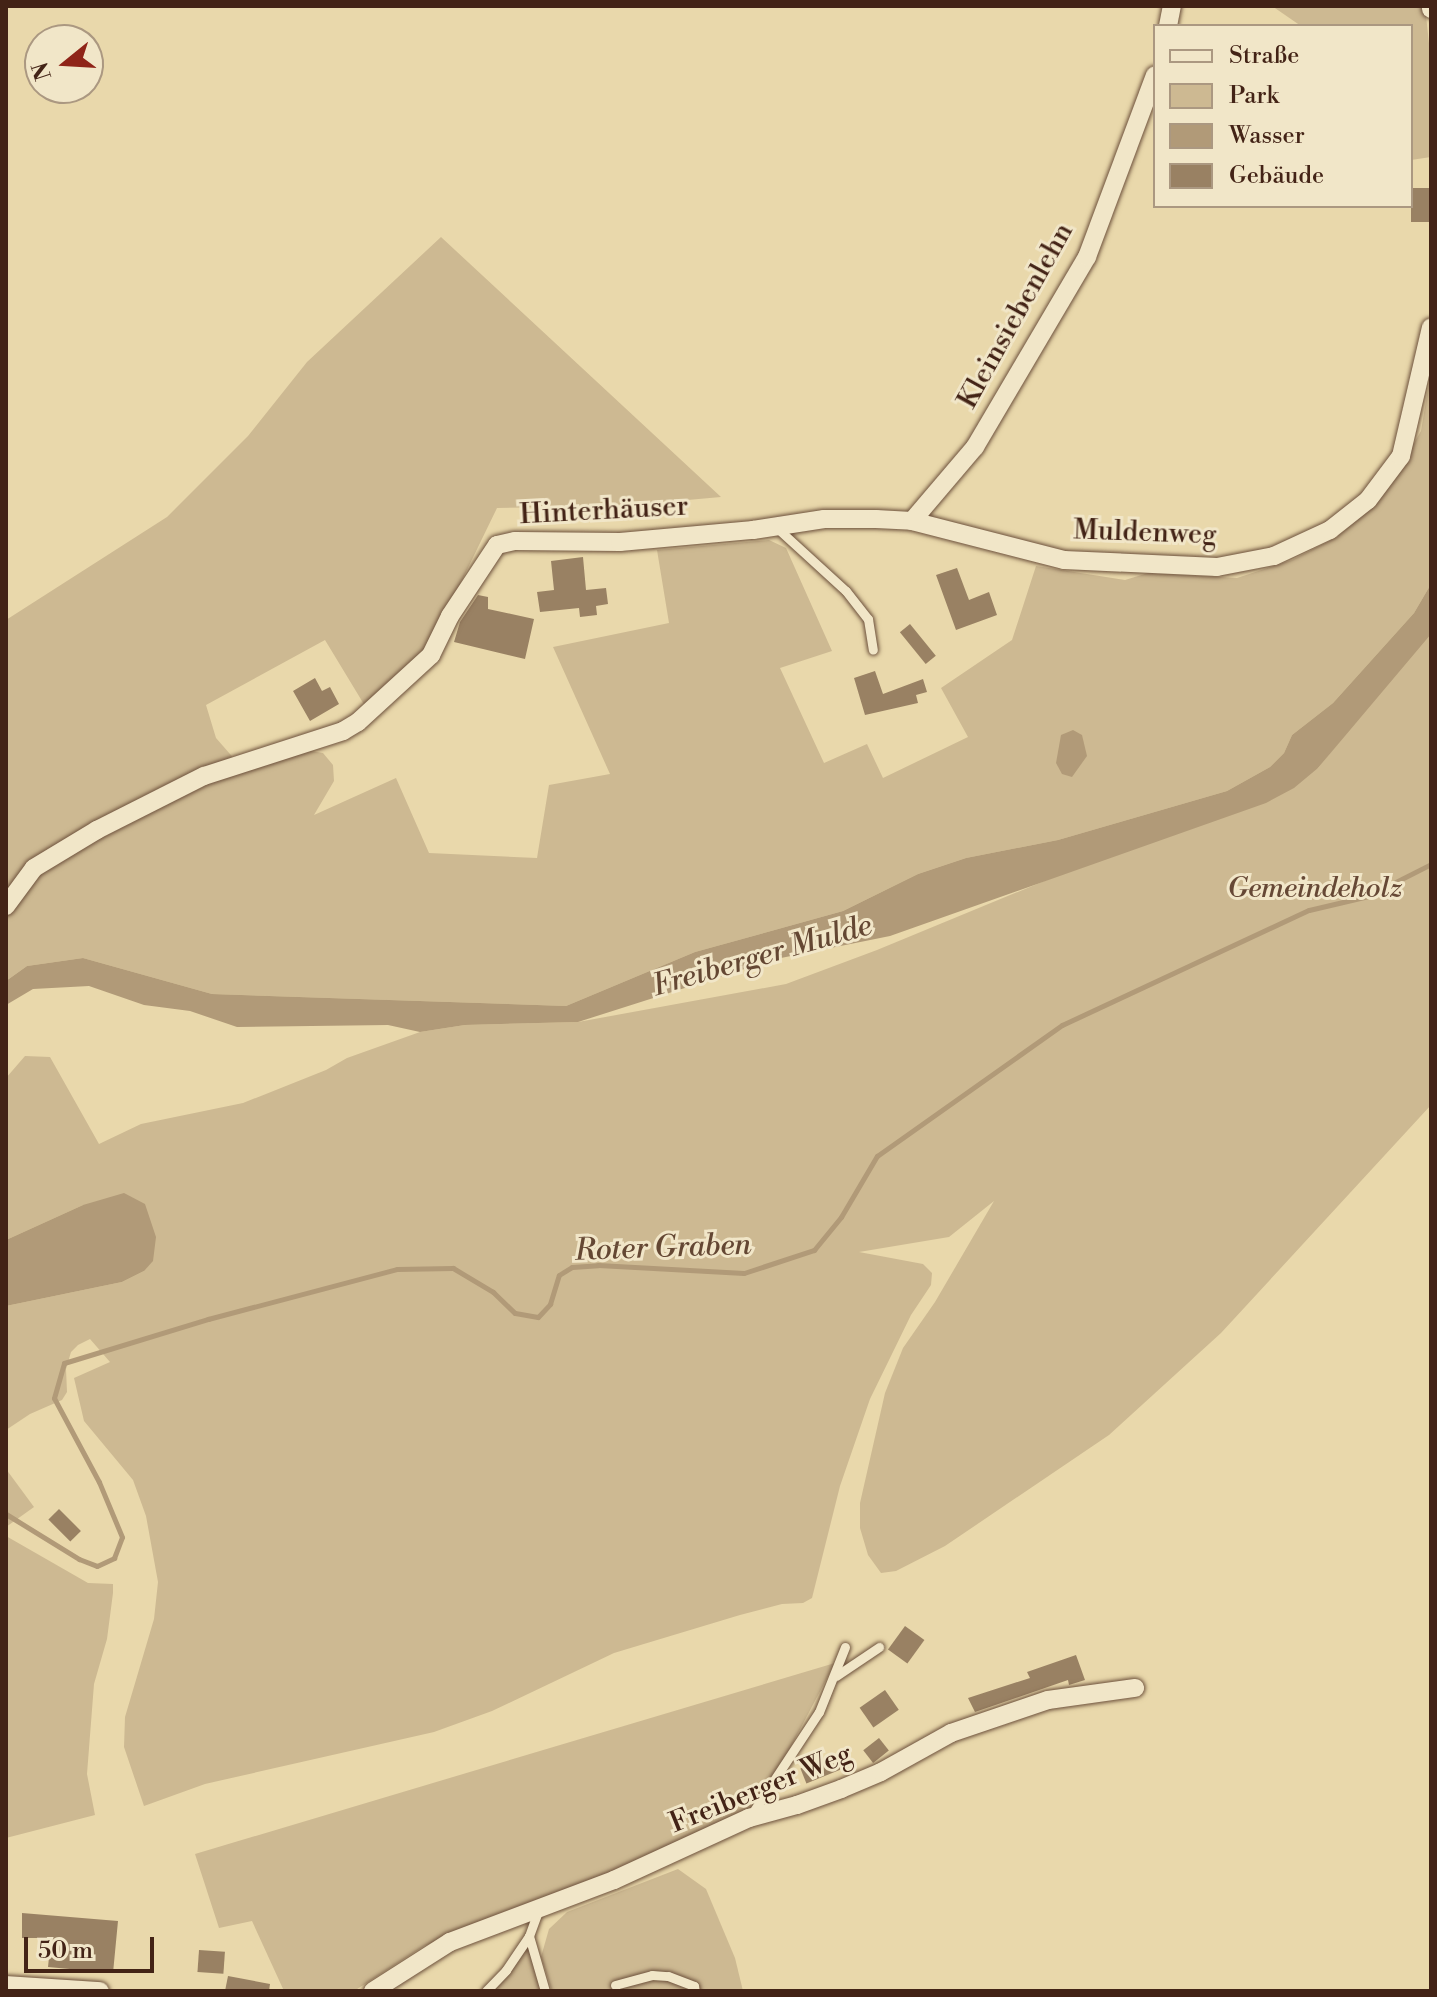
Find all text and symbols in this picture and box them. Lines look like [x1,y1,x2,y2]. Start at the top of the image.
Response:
north arrow [24,24,104,104]
legend [1153,24,1413,208]
text: Straße [1229,41,1299,71]
text: N [27,59,58,83]
text: Park [1229,81,1279,111]
text: Wasser [1229,121,1305,151]
text: Gebäude [1229,161,1324,191]
street label: Kleinsiebenlehn [951,217,1081,415]
street label: Hinterhäuser [519,490,689,532]
street label: Muldenweg [1073,514,1217,552]
park label: Gemeindeholz [1227,872,1403,906]
water label: Freiberger Mulde [648,907,876,1005]
water label: Roter Graben [574,1227,752,1269]
street label: Freiberger Weg [665,1737,857,1841]
scale bar [28,1921,158,1971]
text: 50 m [38,1936,93,1966]

